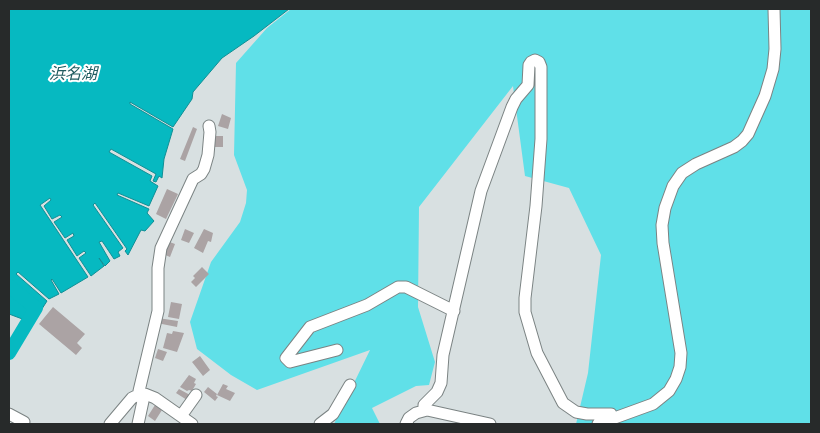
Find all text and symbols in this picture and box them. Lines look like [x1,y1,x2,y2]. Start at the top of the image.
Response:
water label: 浜名湖 [49,65,97,85]

